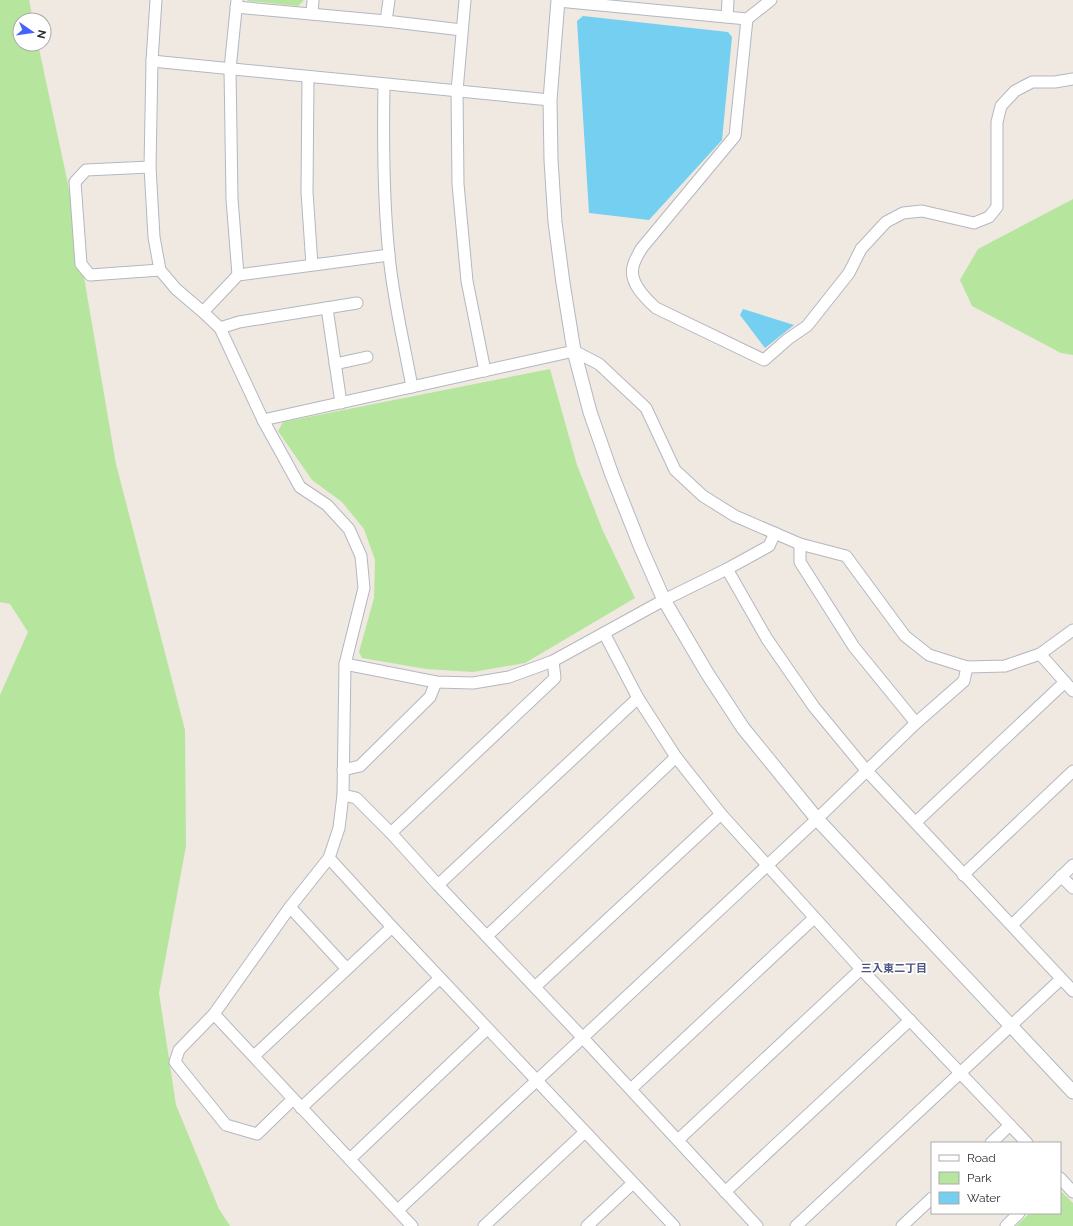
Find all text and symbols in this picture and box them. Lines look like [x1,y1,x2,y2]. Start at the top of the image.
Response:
north arrow [12,12,52,52]
text: N [34,29,49,40]
district label: 三入東二丁目 [861,962,927,975]
legend [931,1142,1061,1214]
text: Road [967,1151,996,1165]
text: Park [967,1171,992,1185]
text: Water [967,1191,1001,1205]

